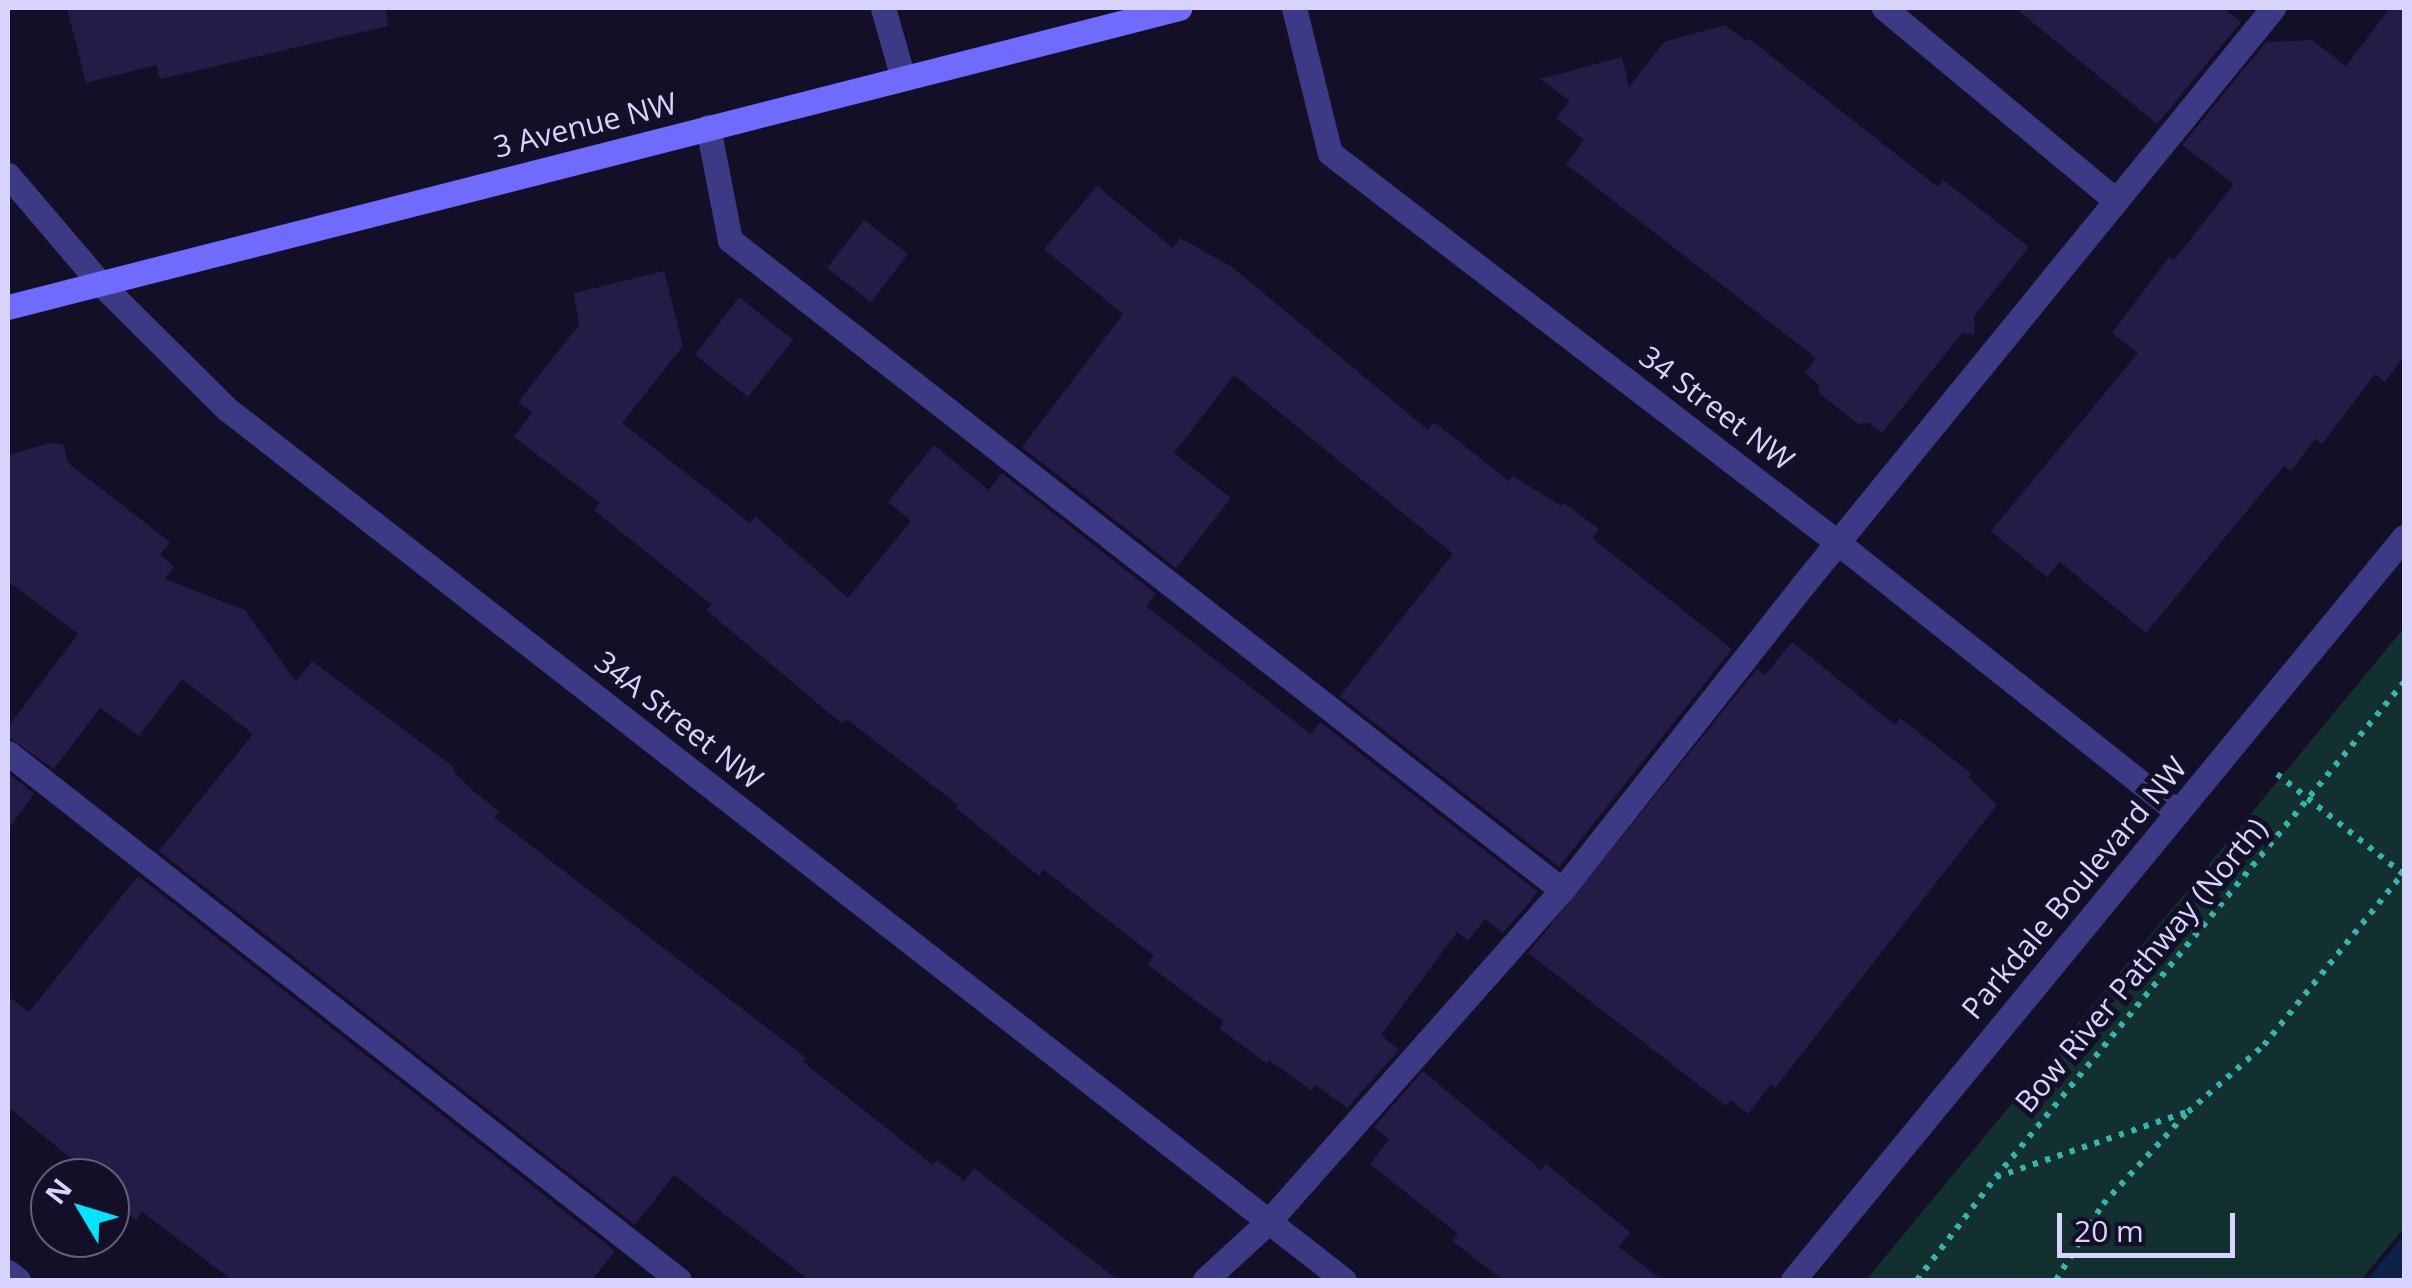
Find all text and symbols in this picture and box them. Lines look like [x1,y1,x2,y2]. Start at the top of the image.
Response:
street label: 3 Avenue NW [490,85,680,165]
street label: 34 Street NW [1633,338,1801,478]
street label: 34A Street NW [588,643,770,797]
street label: Parkdale Boulevard NW [1954,750,2194,1026]
street label: Bow River Pathway (North) [2007,811,2275,1119]
north arrow [30,1158,130,1258]
text: N [36,1170,80,1211]
scale bar [2062,1193,2240,1255]
text: 20 m [2074,1210,2144,1251]

